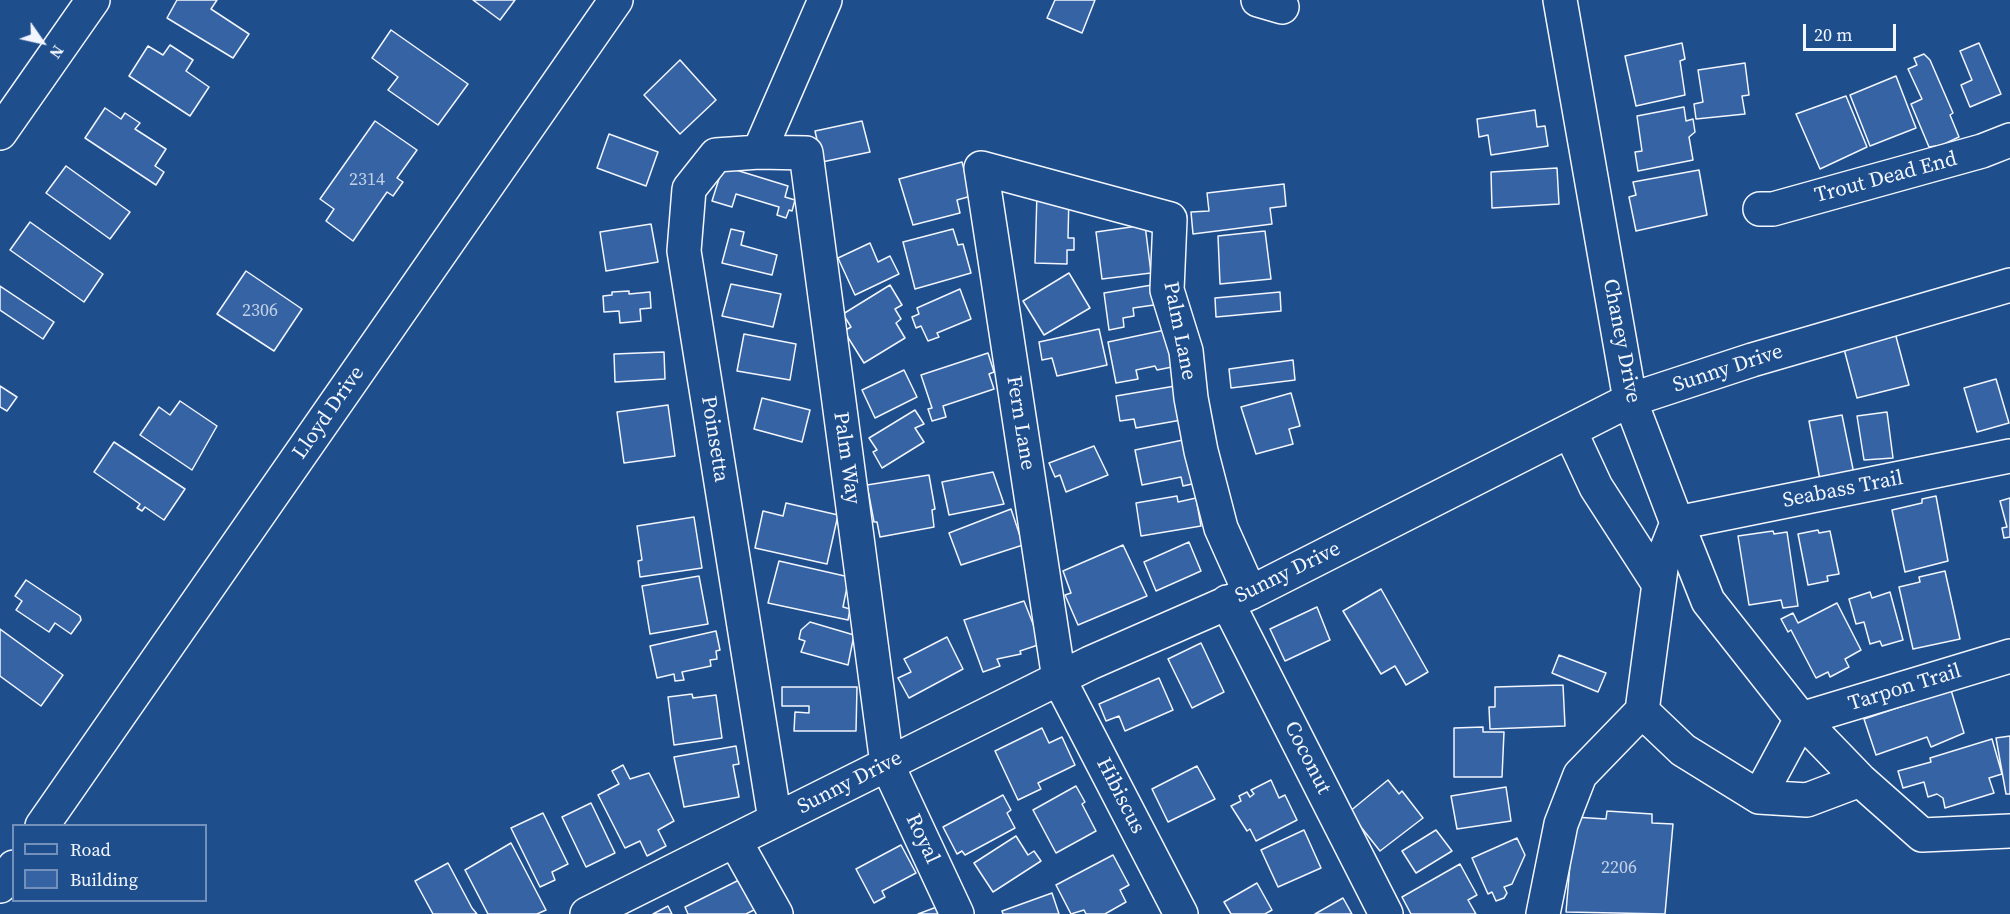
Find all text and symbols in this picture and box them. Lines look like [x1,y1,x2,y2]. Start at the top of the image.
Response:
north arrow [12,12,72,72]
scale bar [1806,12,1899,50]
text: 20 m [1814,22,1852,47]
text: N [45,41,69,63]
street label: Trout Dead End [1812,147,1960,209]
house number: 2314 [349,169,385,191]
street label: Chaney Drive [1597,277,1645,405]
street label: Palm Lane [1157,280,1201,382]
house number: 2306 [242,300,278,322]
street label: Sunny Drive [1670,339,1786,399]
street label: Lloyd Drive [288,362,370,464]
street label: Fern Lane [1000,374,1040,472]
street label: Poinsetta [695,394,733,484]
street label: Palm Way [827,410,865,506]
street label: Seabass Trail [1781,466,1905,514]
street label: Sunny Drive [1231,537,1345,609]
street label: Tarpon Trail [1846,659,1964,717]
street label: Coconut [1278,717,1336,799]
street label: Sunny Drive [794,746,906,820]
street label: Hibiscus [1090,754,1150,838]
street label: Royal [900,810,944,868]
legend [12,824,207,902]
text: Road [70,837,111,862]
house number: 2206 [1601,857,1637,879]
text: Building [70,867,138,892]

